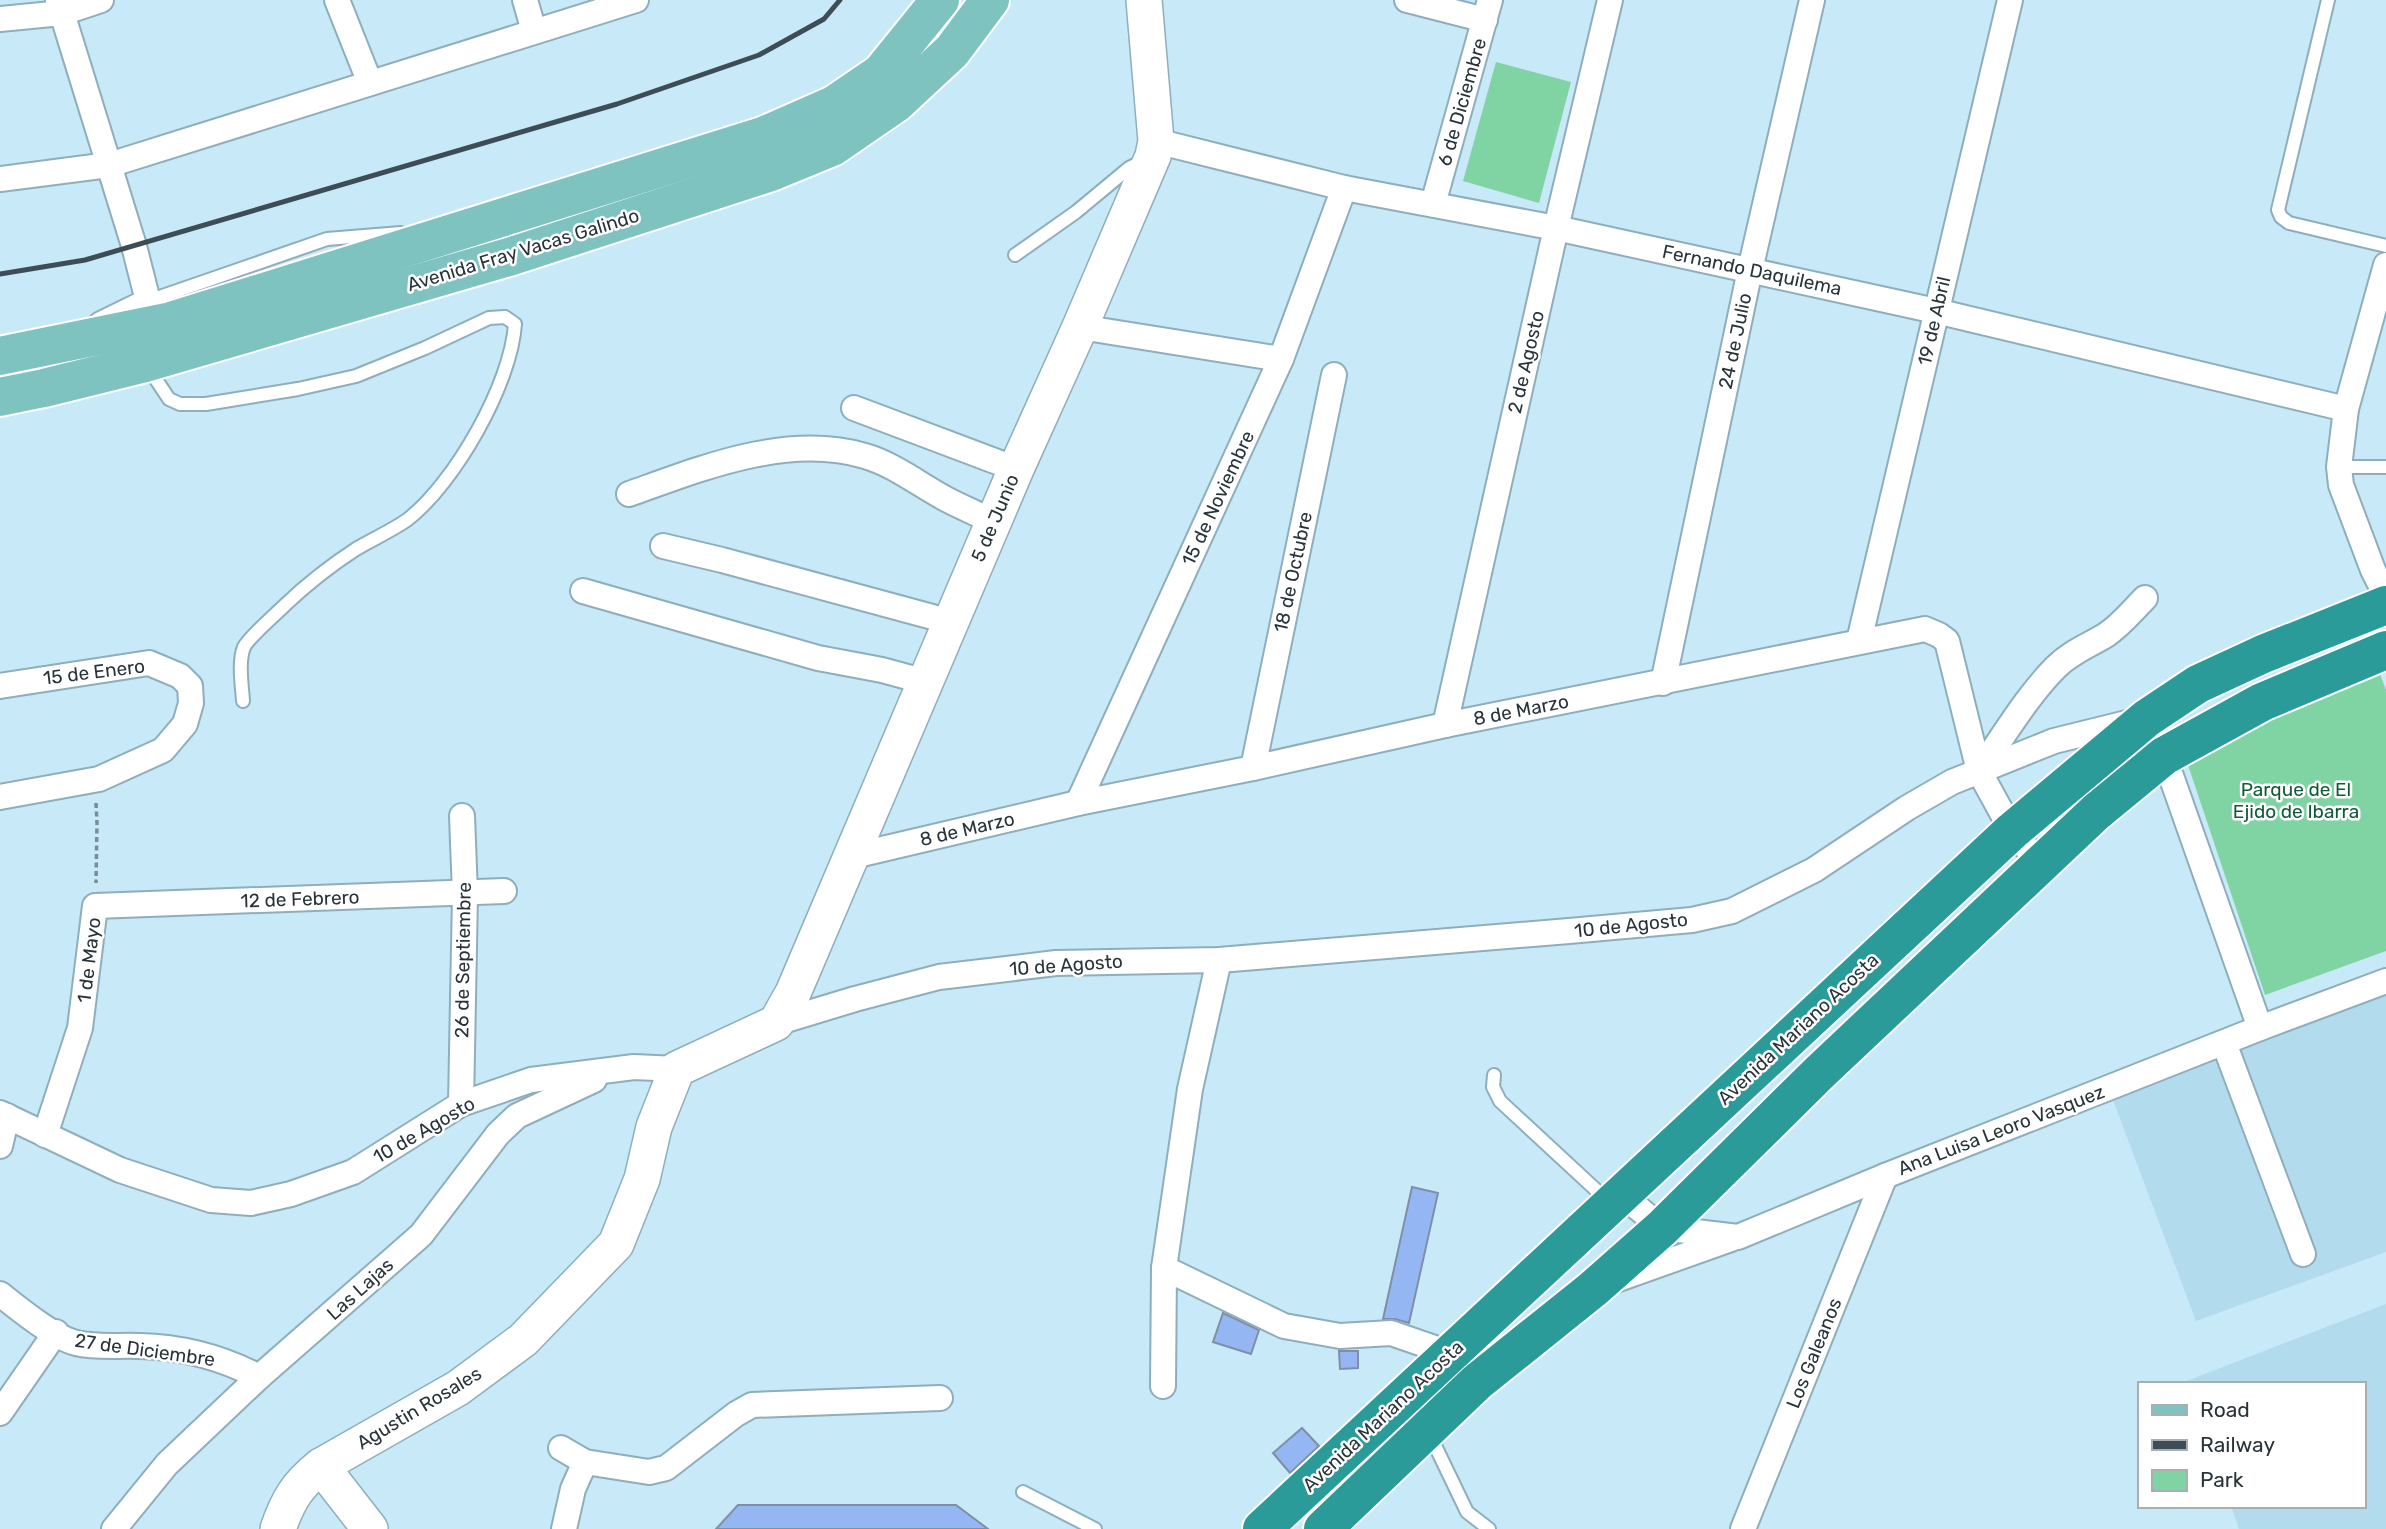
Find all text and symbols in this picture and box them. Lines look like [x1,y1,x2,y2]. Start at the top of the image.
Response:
street label: 6 de Diciembre [1433,35,1491,169]
street label: Avenida Fray Vacas Galindo [404,204,642,296]
street label: Fernando Daquilema [1660,240,1844,300]
street label: 19 de Abril [1913,274,1955,368]
street label: 24 de Julio [1714,291,1756,391]
street label: 2 de Agosto [1503,308,1549,416]
street label: 15 de Noviembre [1177,427,1259,569]
street label: 5 de Junio [966,471,1024,565]
street label: 18 de Octubre [1269,510,1317,634]
street label: 15 de Enero [42,654,146,690]
street label: 8 de Marzo [1471,689,1571,731]
park label: Parque de El Ejido de Ibarra [2233,778,2359,823]
street label: 8 de Marzo [917,807,1017,851]
street label: 26 de Septiembre [450,882,476,1038]
street label: 12 de Febrero [240,885,360,913]
street label: 10 de Agosto [1573,908,1689,942]
street label: 1 de Mayo [72,916,106,1004]
street label: Avenida Mariano Acosta [1713,948,1883,1110]
street label: 10 de Agosto [1008,950,1124,980]
street label: Ana Luisa Leoro Vasquez [1894,1080,2108,1180]
street label: 10 de Agosto [369,1092,479,1168]
street label: Las Lajas [322,1253,398,1325]
street label: Los Galeanos [1781,1294,1847,1412]
street label: 27 de Diciembre [73,1329,217,1371]
street label: Avenida Mariano Acosta [1298,1335,1468,1497]
street label: Agustin Rosales [352,1362,486,1454]
legend [2138,1382,2365,1508]
text: Road [2200,1397,2250,1422]
text: Railway [2200,1432,2275,1457]
text: Park [2200,1467,2244,1492]

